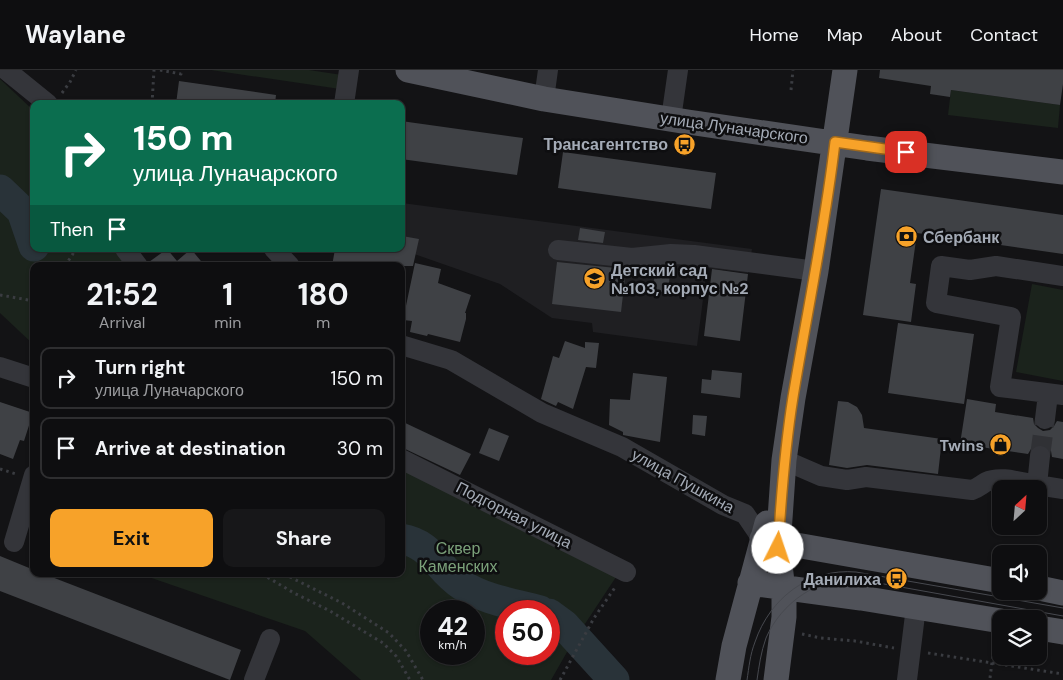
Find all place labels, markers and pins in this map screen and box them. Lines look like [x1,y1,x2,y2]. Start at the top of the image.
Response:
pin [885,131,927,173]
bus stop icon: Трансагентство [672,132,696,156]
place label: Трансагентство [544,134,668,155]
bank icon: Сбербанк [895,225,919,249]
place label: Сбербанк [923,227,1000,248]
place label: Детский сад №103, корпус №2 [611,260,749,299]
school or university icon: Детский сад №103, корпус №2 [583,267,607,291]
shop icon: Twins [988,433,1012,457]
place label: Twins [939,435,984,456]
bus stop icon: Данилиха [885,567,909,591]
place label: Данилиха [803,569,881,590]

